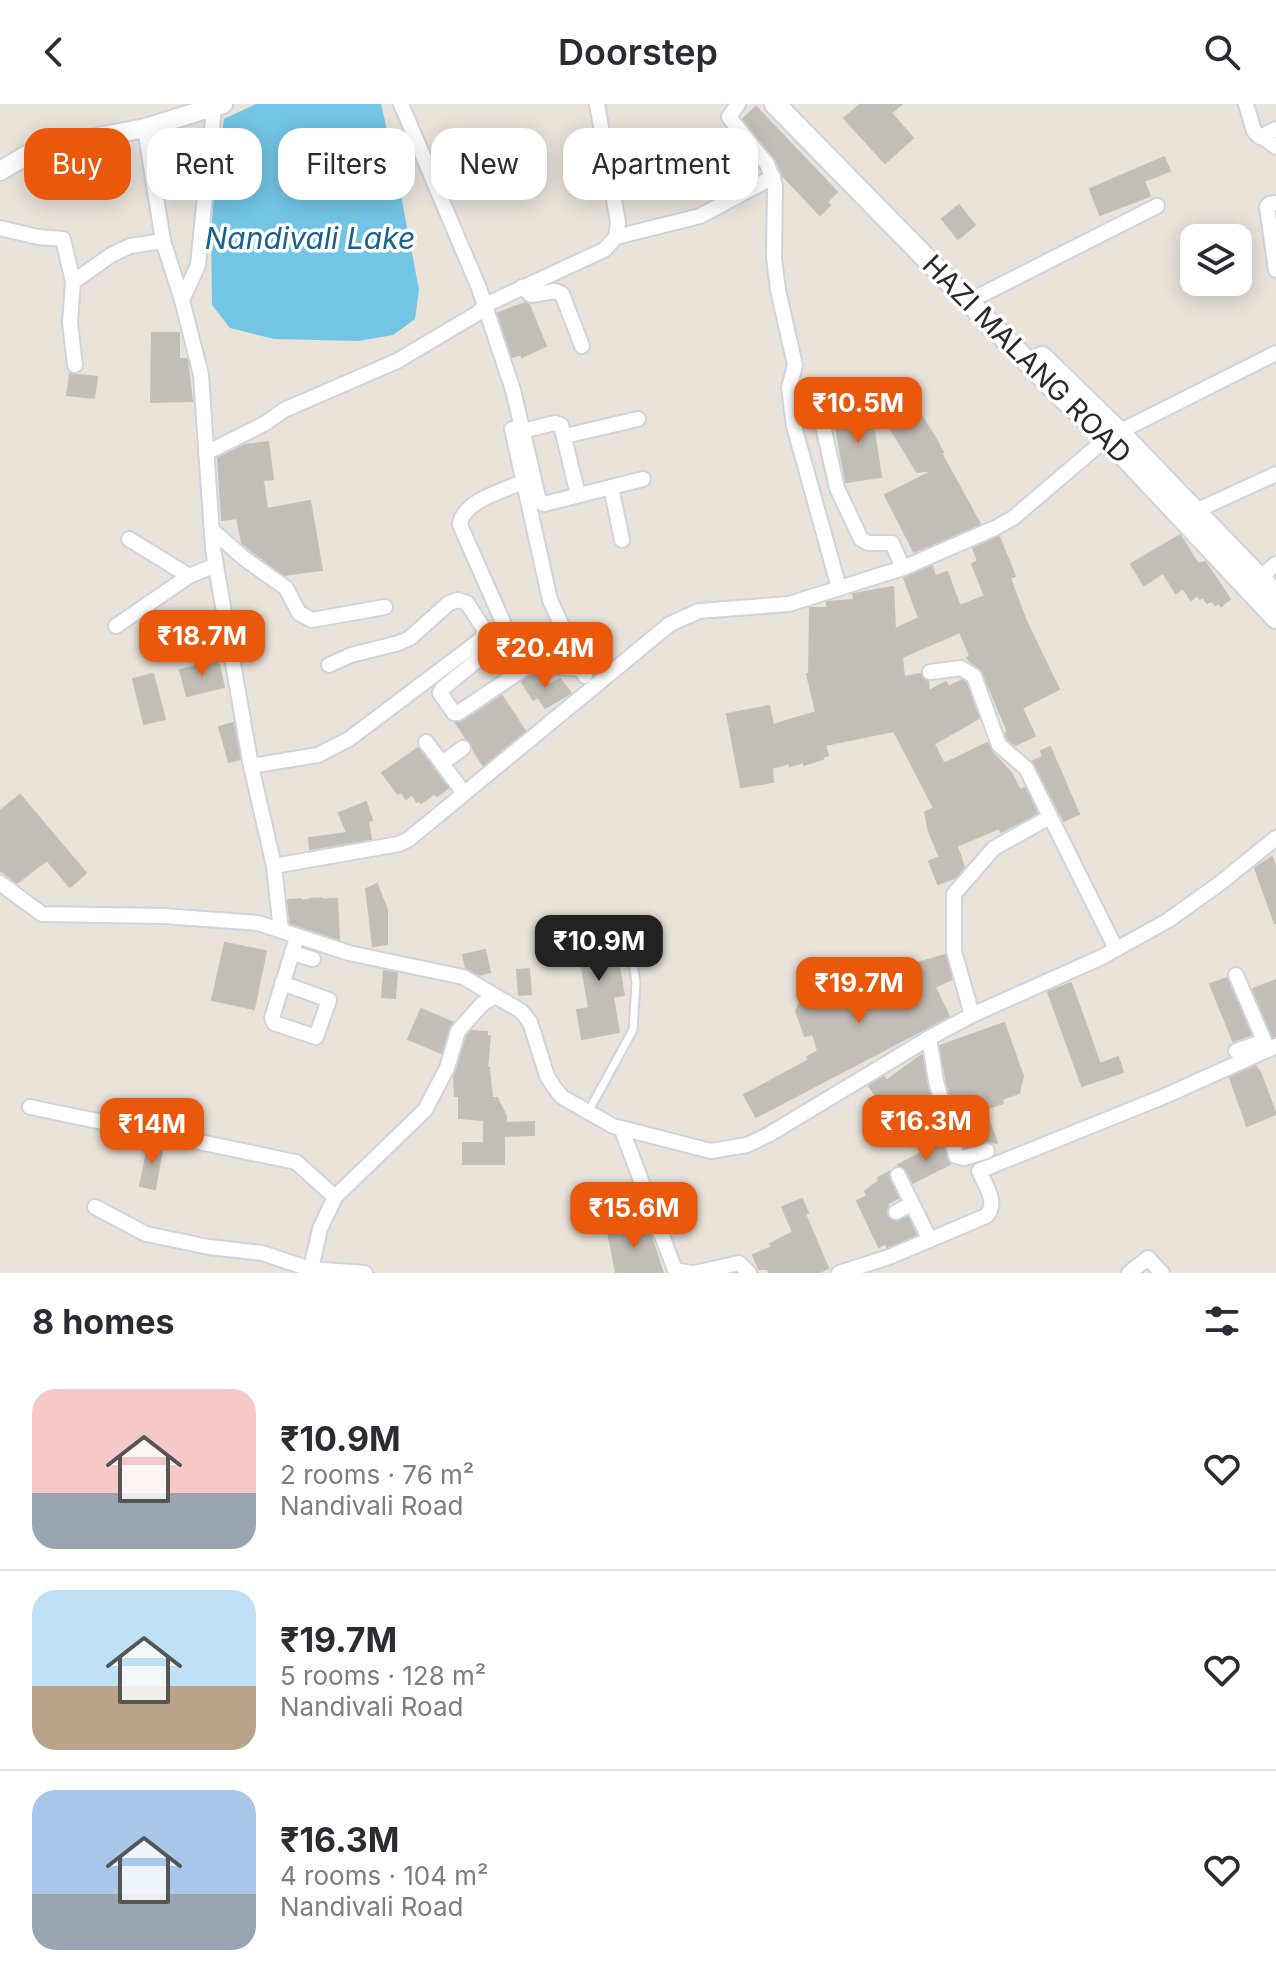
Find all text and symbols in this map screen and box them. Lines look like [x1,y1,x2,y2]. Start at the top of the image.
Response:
icon: back [32,30,76,74]
text: Doorstep [558,30,718,74]
icon: search [1200,30,1244,74]
chip: Buy [24,128,131,200]
chip: Rent [147,128,262,200]
chip: Filters [278,128,415,200]
chip: New [431,128,547,200]
chip: Apartment [563,128,758,200]
water label: Nandivali Lake [205,220,415,256]
map controls [1180,224,1252,296]
button: layers [1180,224,1252,296]
street label: HAZI MALANG ROAD [916,248,1138,470]
pin: ₹10.5M [793,377,923,445]
text: ₹10.5M [812,387,904,418]
pin: ₹18.7M [137,610,267,678]
text: ₹18.7M [157,620,247,651]
pin: ₹20.4M [480,622,610,690]
text: ₹20.4M [496,632,594,663]
pin: ₹10.9M [534,915,664,983]
text: ₹10.9M [553,925,645,956]
pin: ₹19.7M [794,957,924,1025]
text: ₹19.7M [814,967,904,998]
pin: ₹16.3M [861,1095,991,1163]
pin: ₹14M [105,1098,199,1166]
text: ₹16.3M [880,1105,972,1136]
text: ₹14M [118,1108,186,1139]
pin: ₹15.6M [569,1182,699,1250]
text: ₹15.6M [588,1192,680,1223]
icon: filters [1200,1299,1244,1343]
text: 8 homes [32,1301,175,1342]
text: ₹10.9M [280,1418,401,1459]
icon: home [96,1421,192,1517]
icon: heart [1200,1447,1244,1491]
text: 2 rooms · 76 m² [280,1459,474,1490]
text: Nandivali Road [280,1490,463,1521]
text: ₹19.7M [280,1619,397,1660]
icon: home [96,1622,192,1718]
icon: heart [1200,1648,1244,1692]
text: 5 rooms · 128 m² [280,1660,486,1691]
text: Nandivali Road [280,1691,463,1722]
text: ₹16.3M [280,1819,399,1860]
icon: home [96,1822,192,1918]
icon: heart [1200,1848,1244,1892]
text: 4 rooms · 104 m² [280,1860,489,1891]
text: Nandivali Road [280,1891,463,1922]

